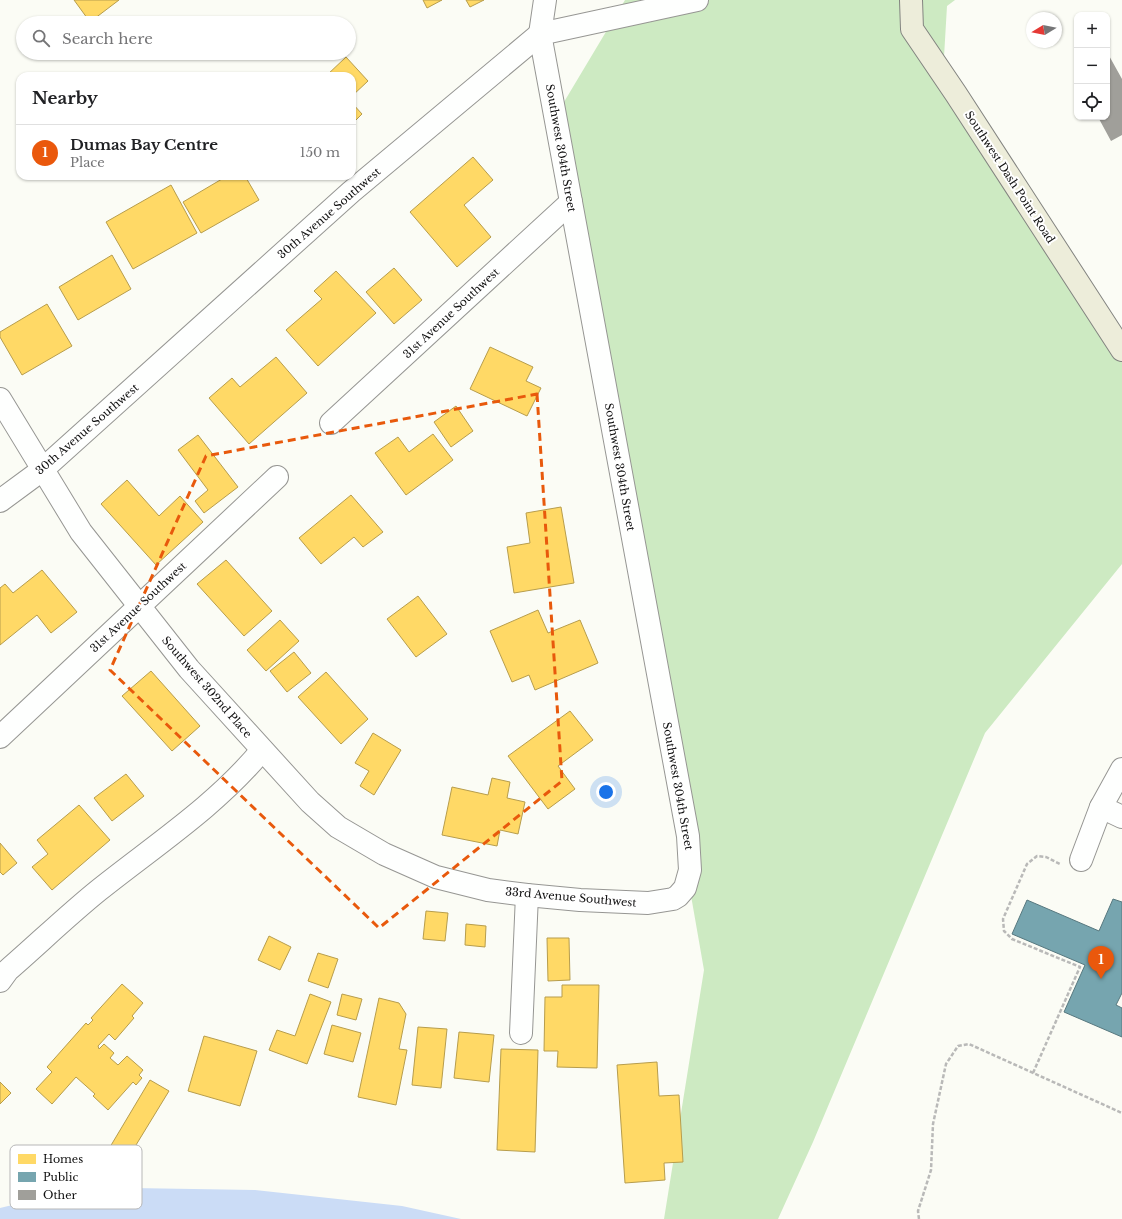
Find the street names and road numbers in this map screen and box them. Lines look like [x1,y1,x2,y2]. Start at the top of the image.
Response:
street label: Southwest 304th Street [543,83,579,214]
street label: Southwest Dash Point Road [962,108,1058,246]
street label: 30th Avenue Southwest [275,164,384,262]
street label: 31st Avenue Southwest [400,264,503,361]
street label: 30th Avenue Southwest [33,380,142,478]
street label: Southwest 304th Street [602,402,638,533]
street label: 31st Avenue Southwest [87,558,190,655]
street label: Southwest 302nd Place [159,633,255,741]
street label: Southwest 304th Street [660,721,696,852]
street label: 33rd Avenue Southwest [505,884,638,910]

